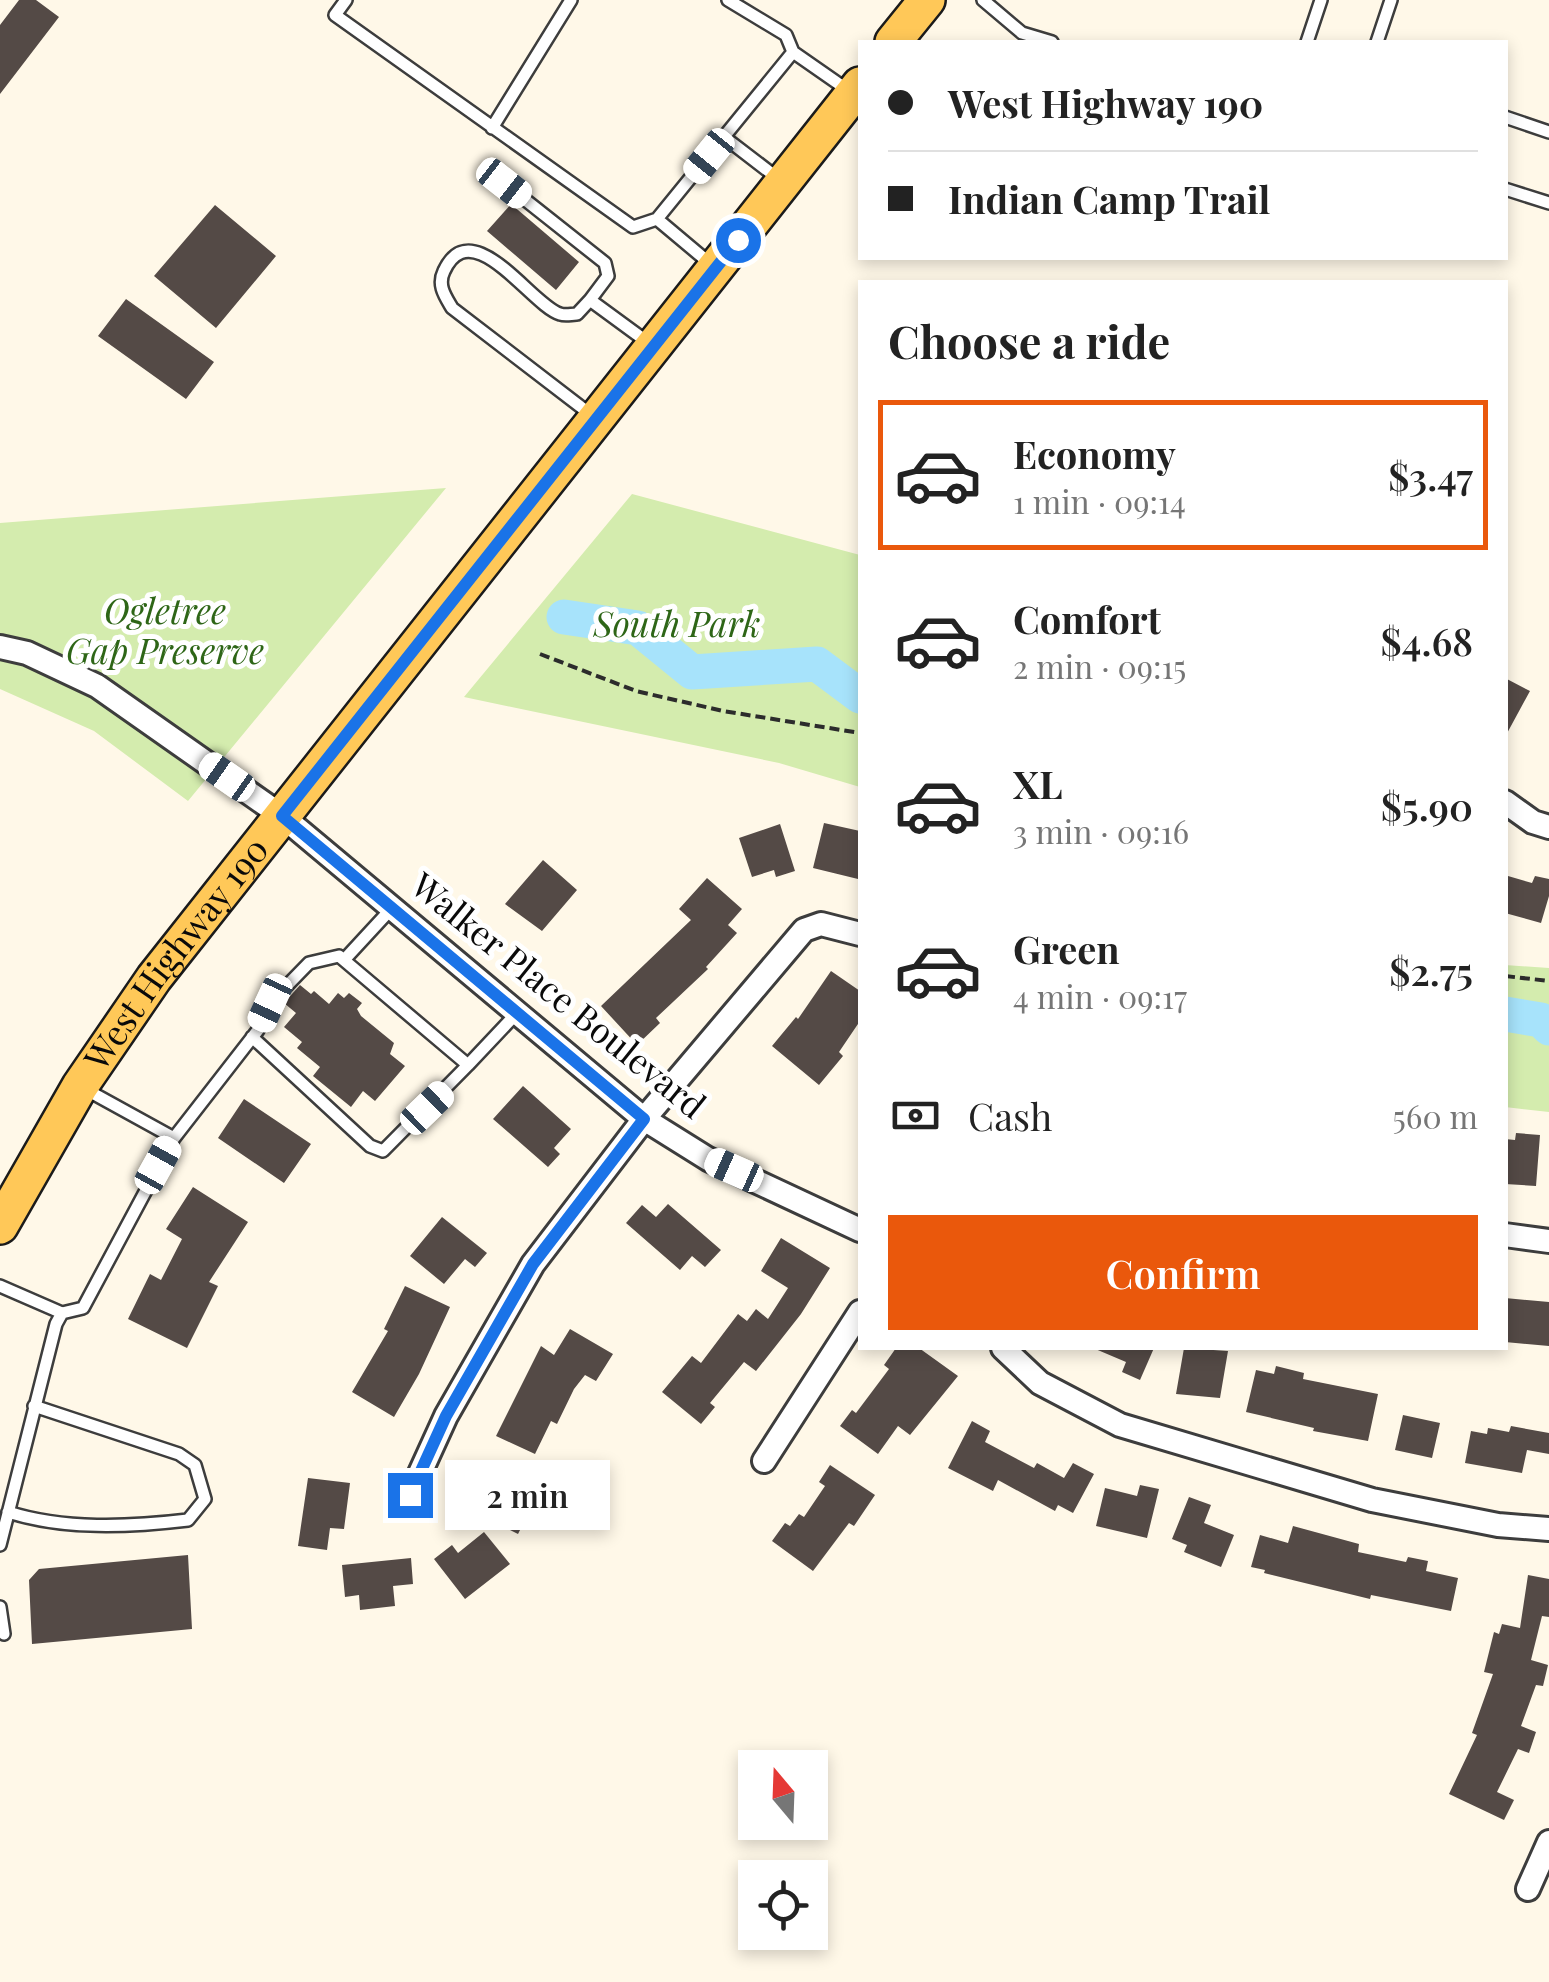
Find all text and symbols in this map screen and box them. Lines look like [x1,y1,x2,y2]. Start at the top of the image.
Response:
text: West Highway 190 [948,77,1263,128]
car [678,123,740,189]
car [471,153,537,213]
text: Indian Camp Trail [948,173,1270,224]
route start [716,218,761,263]
text: Choose a ride [888,310,1170,370]
text: Economy [1013,428,1176,479]
icon: car [893,430,983,520]
text: $3.47 [1388,450,1473,501]
text: 1 min · 09:14 [1013,479,1186,522]
park label: Ogletree Gap Preserve [66,586,264,673]
text: Comfort [1013,593,1161,644]
icon: car [893,595,983,685]
park label: South Park [592,599,761,646]
text: $4.68 [1381,615,1473,666]
text: 2 min · 09:15 [1013,644,1186,687]
car [194,748,260,806]
text: XL [1013,758,1062,809]
icon: car [893,760,983,850]
text: $5.90 [1381,780,1473,831]
text: 3 min · 09:16 [1013,809,1189,852]
street label: West Highway 190 [71,826,278,1079]
street label: Walker Place Boulevard [402,860,717,1127]
text: Green [1013,923,1120,974]
icon: car [893,925,983,1015]
text: $2.75 [1389,945,1473,996]
car [244,969,296,1037]
text: 4 min · 09:17 [1013,974,1187,1017]
car [395,1076,459,1140]
icon: cash [888,1088,943,1143]
text: Cash [968,1090,1052,1141]
text: 560 m [1393,1094,1478,1137]
car [130,1131,186,1199]
car [700,1144,768,1196]
button: Confirm [888,1215,1478,1330]
callout: 2 min [445,1460,610,1530]
route end [388,1473,433,1518]
text: 2 min [487,1473,568,1516]
north arrow [738,1750,828,1840]
map controls [738,1750,828,1950]
button: locate [738,1860,828,1950]

